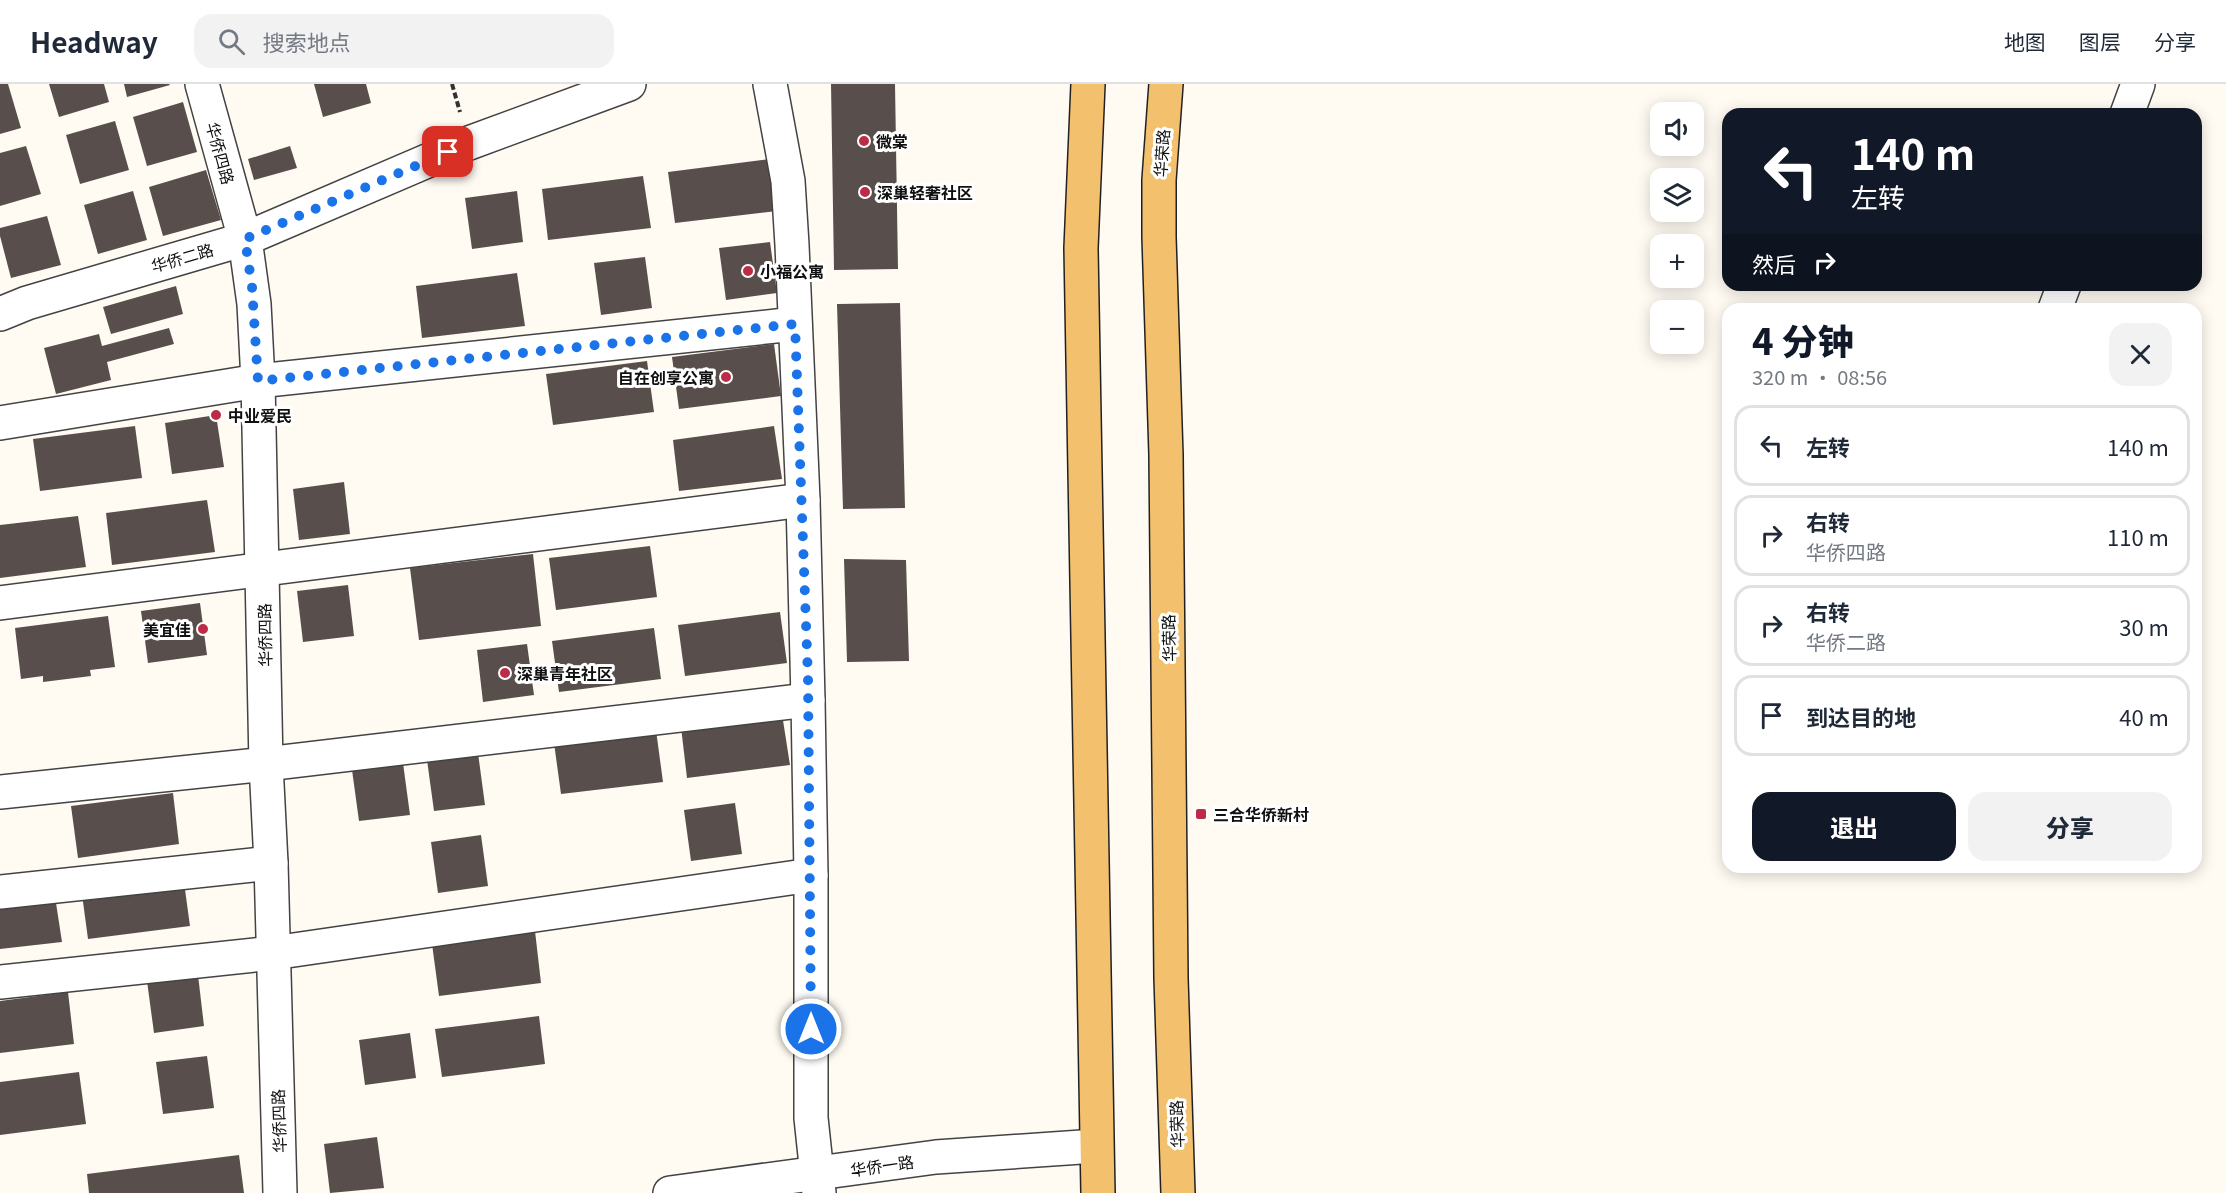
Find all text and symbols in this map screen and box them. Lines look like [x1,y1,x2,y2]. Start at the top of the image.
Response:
search box [194,14,614,68]
text: Headway [30,21,158,61]
icon: search [215,25,248,58]
text: 搜索地点 [263,25,351,57]
text: 地图 [2004,26,2046,56]
text: 图层 [2079,26,2121,56]
text: 分享 [2154,26,2196,56]
map controls [1650,102,1704,354]
button: sound [1650,102,1704,156]
street label: 华侨四路 [201,119,241,187]
text: 140 m [1851,121,1975,182]
pin [422,126,473,177]
street label: 华荣路 [1147,128,1175,178]
place label: 微棠 [876,129,908,153]
icon: left [1752,132,1830,210]
marker: 微棠 [857,134,871,148]
icon: arrive [431,135,464,168]
button: layers [1650,168,1704,222]
text: 左转 [1851,177,1905,216]
place label: 深巢轻奢社区 [877,180,973,204]
marker: 深巢轻奢社区 [858,185,872,199]
button: + [1650,234,1704,288]
street label: 华侨二路 [148,237,216,277]
icon: right [1808,246,1841,279]
text: 然后 [1752,247,1796,279]
place label: 小福公寓 [760,259,824,283]
marker: 小福公寓 [741,264,755,278]
button: − [1650,300,1704,354]
text: 4 分钟 [1752,313,1854,365]
button: close [2109,323,2172,386]
text: 320 m · 08:56 [1752,362,1887,391]
place label: 自在创享公寓 [618,365,714,389]
marker: 自在创享公寓 [719,370,733,384]
place label: 中业爱民 [228,403,292,427]
marker: 中业爱民 [209,408,223,422]
icon: left [1755,429,1788,462]
text: 左转 [1806,430,1850,462]
text: 140 m [2107,430,2169,462]
text: 右转 [1806,505,1850,537]
icon: right [1755,519,1788,552]
text: 110 m [2107,520,2169,552]
text: 华侨四路 [1806,537,1886,566]
text: 右转 [1806,595,1850,627]
street label: 华侨四路 [251,603,277,667]
icon: right [1755,609,1788,642]
text: 30 m [2119,610,2169,642]
street label: 华荣路 [1156,614,1180,662]
place label: 美宜佳 [143,617,191,641]
marker: 美宜佳 [196,622,210,636]
text: 华侨二路 [1806,627,1886,656]
place label: 深巢青年社区 [517,661,613,685]
marker: 深巢青年社区 [498,666,512,680]
icon: arrive [1755,699,1788,732]
text: 到达目的地 [1806,700,1916,732]
text: 40 m [2119,700,2169,732]
button: 退出 [1752,792,1956,861]
button: 分享 [1968,792,2172,861]
place label: 三合华侨新村 [1213,802,1309,826]
marker: 三合华侨新村 [1194,807,1208,821]
position arrow [779,997,843,1061]
street label: 华侨四路 [265,1089,291,1153]
street label: 华荣路 [1163,1100,1189,1148]
street label: 华侨一路 [849,1149,915,1181]

